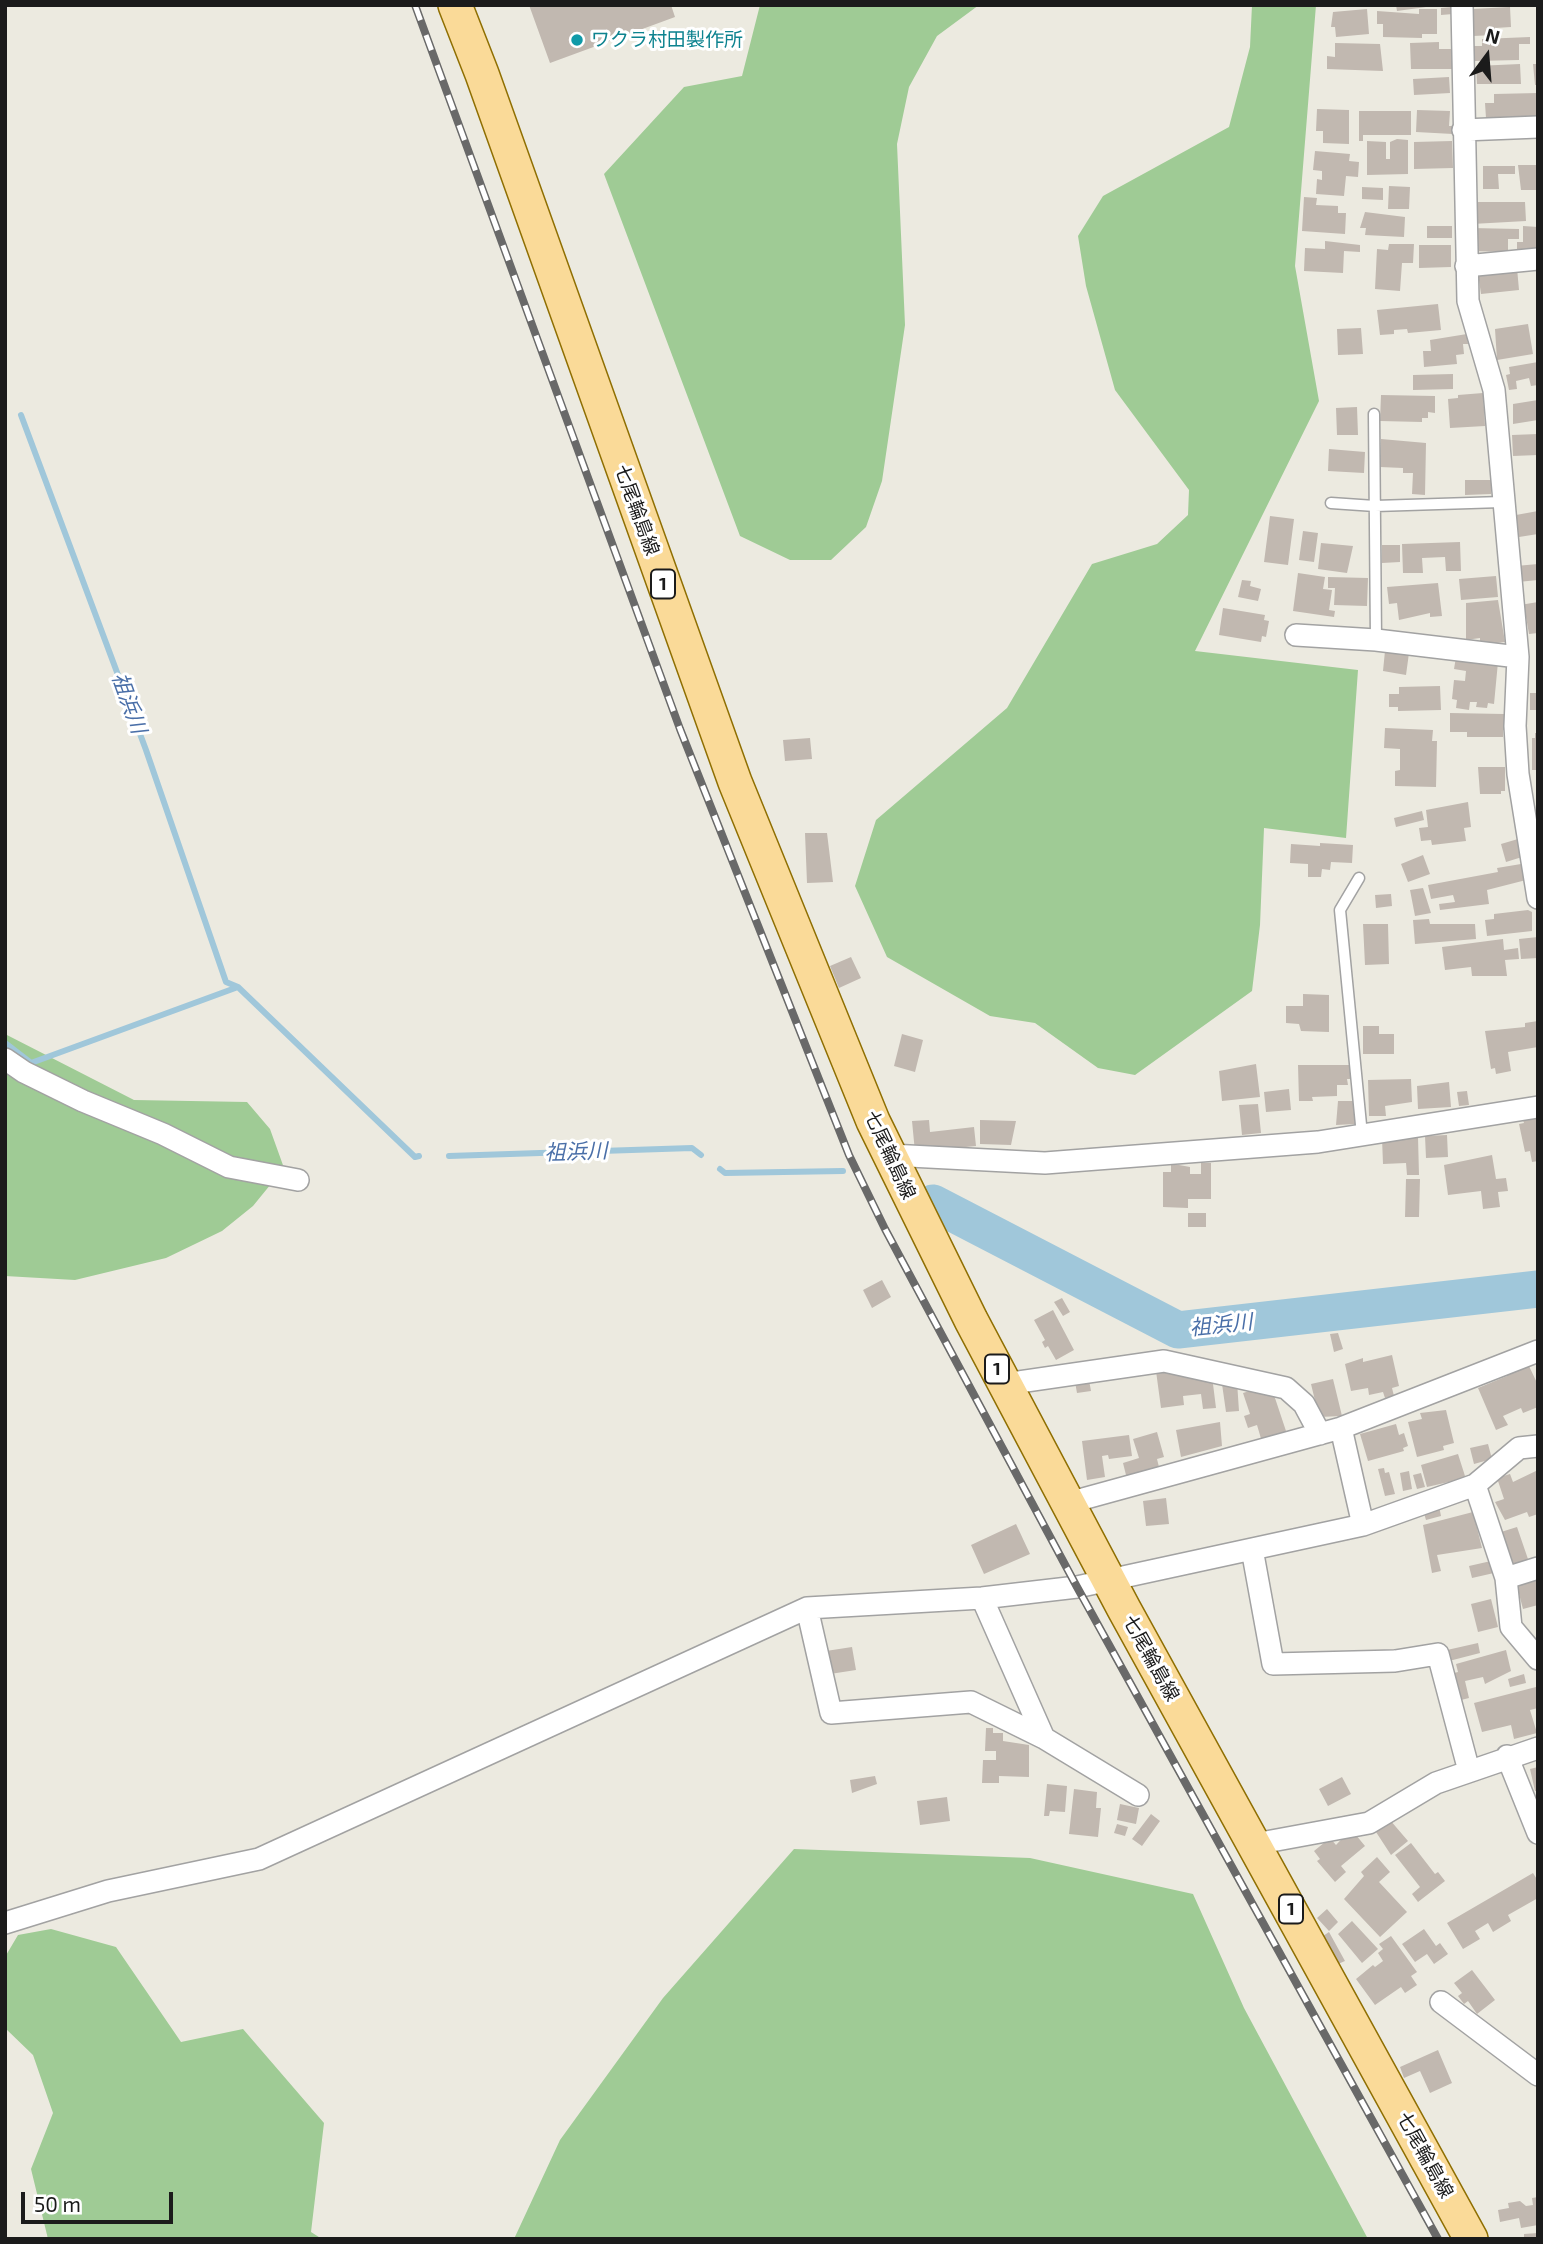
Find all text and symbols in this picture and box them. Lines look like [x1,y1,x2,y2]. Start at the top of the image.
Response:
north arrow [1452,21,1522,91]
text: N [1483,22,1503,48]
place label: ワクラ村田製作所 [591,29,743,51]
marker: ワクラ村田製作所 [569,32,585,48]
street label: 七尾輪島線 [610,461,664,559]
road number: 1 [651,570,675,598]
water label: 祖浜川 [106,669,152,737]
street label: 七尾輪島線 [860,1107,920,1203]
water label: 祖浜川 [544,1138,608,1166]
water label: 祖浜川 [1188,1309,1254,1341]
road number: 1 [985,1354,1009,1384]
street label: 七尾輪島線 [1118,1611,1184,1705]
road number: 1 [1279,1895,1303,1924]
street label: 七尾輪島線 [1392,2108,1458,2202]
scale bar [24,2178,177,2222]
text: 50 m [34,2191,81,2216]

